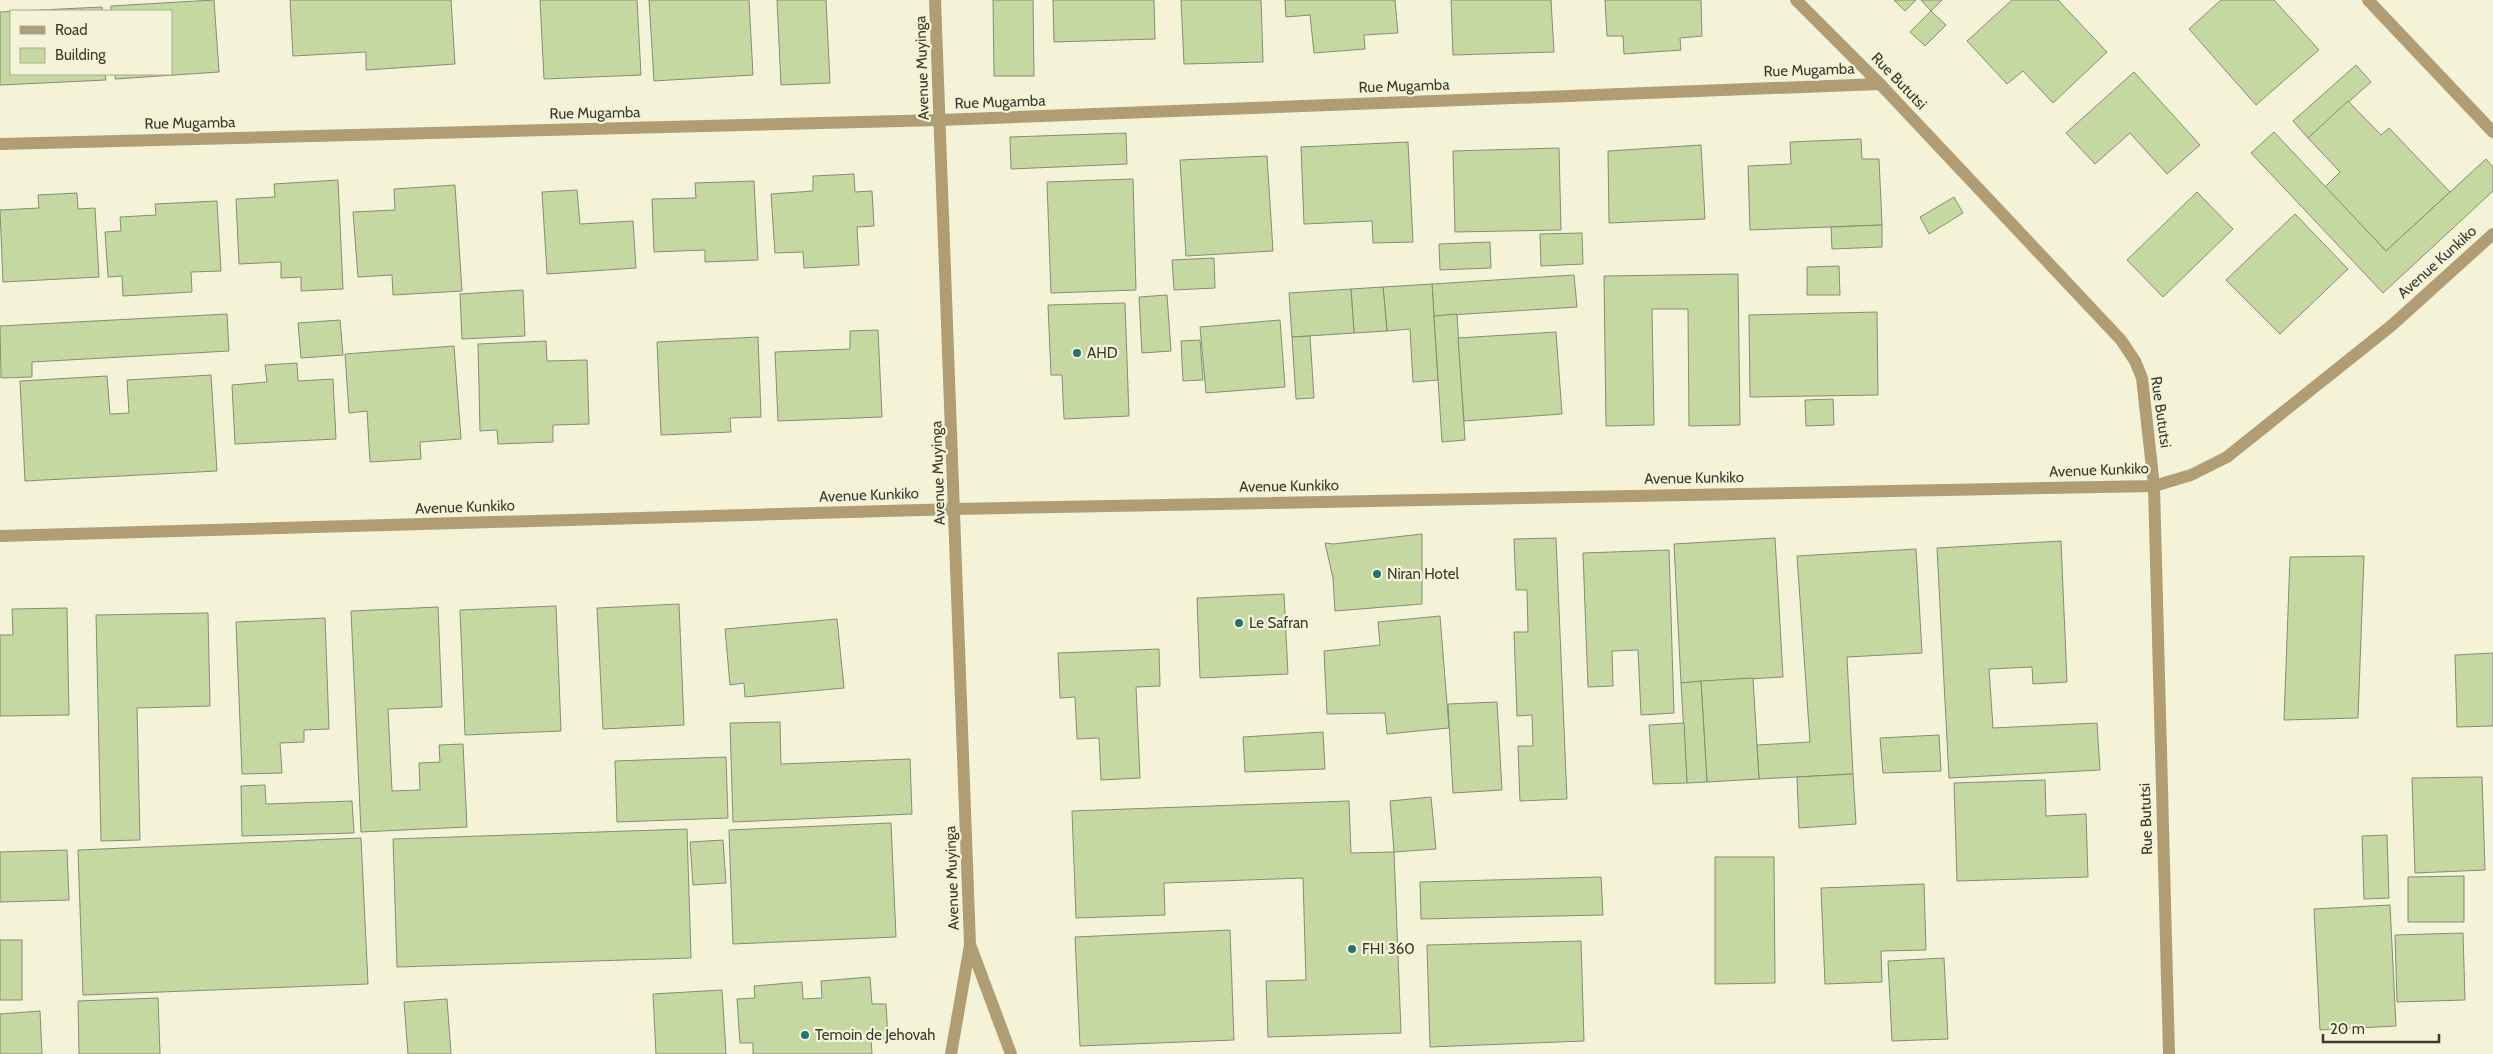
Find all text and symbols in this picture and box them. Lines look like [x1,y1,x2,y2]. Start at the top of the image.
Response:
legend [10,10,172,75]
street label: Avenue Muyinga [911,15,933,121]
text: Road [55,21,88,39]
text: Building [55,46,106,64]
street label: Rue Bututsi [1868,49,1930,113]
street label: Rue Mugamba [1763,59,1856,81]
street label: Rue Mugamba [1358,75,1451,97]
street label: Rue Mugamba [954,91,1047,113]
street label: Rue Mugamba [549,103,641,123]
street label: Rue Mugamba [144,113,236,133]
street label: Avenue Kunkiko [2394,222,2480,302]
place label: AHD [1087,344,1118,362]
marker: AHD [1071,347,1083,359]
street label: Rue Bututsi [2147,375,2175,449]
street label: Avenue Muyinga [927,420,949,526]
street label: Avenue Kunkiko [2049,459,2149,481]
street label: Avenue Kunkiko [1644,468,1744,488]
street label: Avenue Kunkiko [1239,476,1339,496]
street label: Avenue Kunkiko [819,484,919,506]
street label: Avenue Kunkiko [415,496,515,518]
place label: Niran Hotel [1387,565,1459,583]
marker: Niran Hotel [1371,568,1383,580]
place label: Le Safran [1249,614,1309,632]
marker: Le Safran [1233,617,1245,629]
street label: Rue Bututsi [2136,783,2156,855]
street label: Avenue Muyinga [941,825,963,931]
place label: FHI 360 [1362,940,1415,958]
marker: FHI 360 [1346,943,1358,955]
scale bar [2323,1012,2439,1044]
text: 20 m [2330,1020,2365,1038]
place label: Temoin de Jehovah [815,1026,935,1044]
marker: Temoin de Jehovah [799,1029,811,1041]

